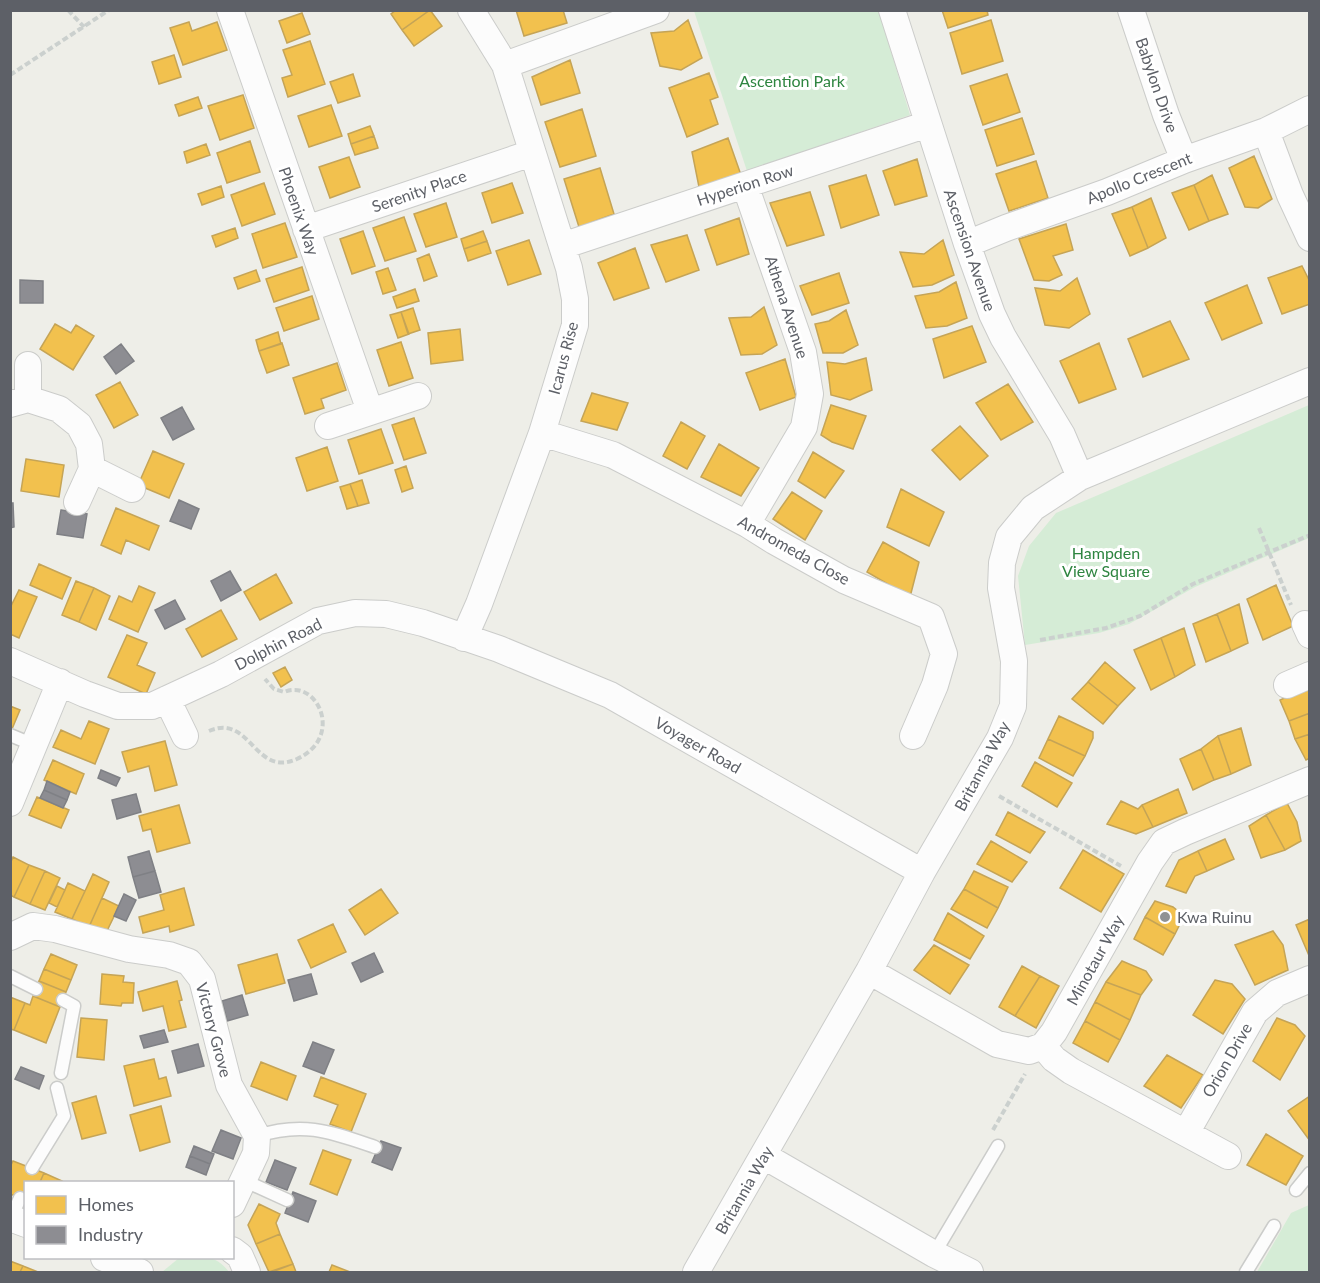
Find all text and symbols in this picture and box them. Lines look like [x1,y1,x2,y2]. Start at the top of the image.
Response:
street label: Babylon Drive [1132,35,1183,135]
park label: Ascention Park [739,71,846,90]
street label: Apollo Crescent [1084,148,1194,207]
street label: Hyperion Row [694,160,796,209]
street label: Phoenix Way [275,164,324,258]
street label: Serenity Place [369,165,469,216]
street label: Ascension Avenue [941,186,1000,313]
street label: Athena Avenue [762,253,813,361]
street label: Icarus Rise [544,319,581,396]
street label: Andromeda Close [735,511,853,588]
park label: Hampden View Square [1062,543,1150,580]
street label: Dolphin Road [231,613,324,674]
street label: Voyager Road [652,712,745,777]
street label: Britannia Way [950,717,1013,814]
place label: Kwa Ruinu [1177,907,1252,926]
marker: Kwa Ruinu [1158,910,1172,924]
street label: Minotaur Way [1062,911,1127,1008]
street label: Victory Grove [193,980,236,1079]
street label: Orion Drive [1198,1019,1255,1100]
street label: Britannia Way [711,1142,777,1237]
legend [24,1181,234,1259]
text: Homes [78,1193,134,1215]
text: Industry [78,1223,144,1245]

